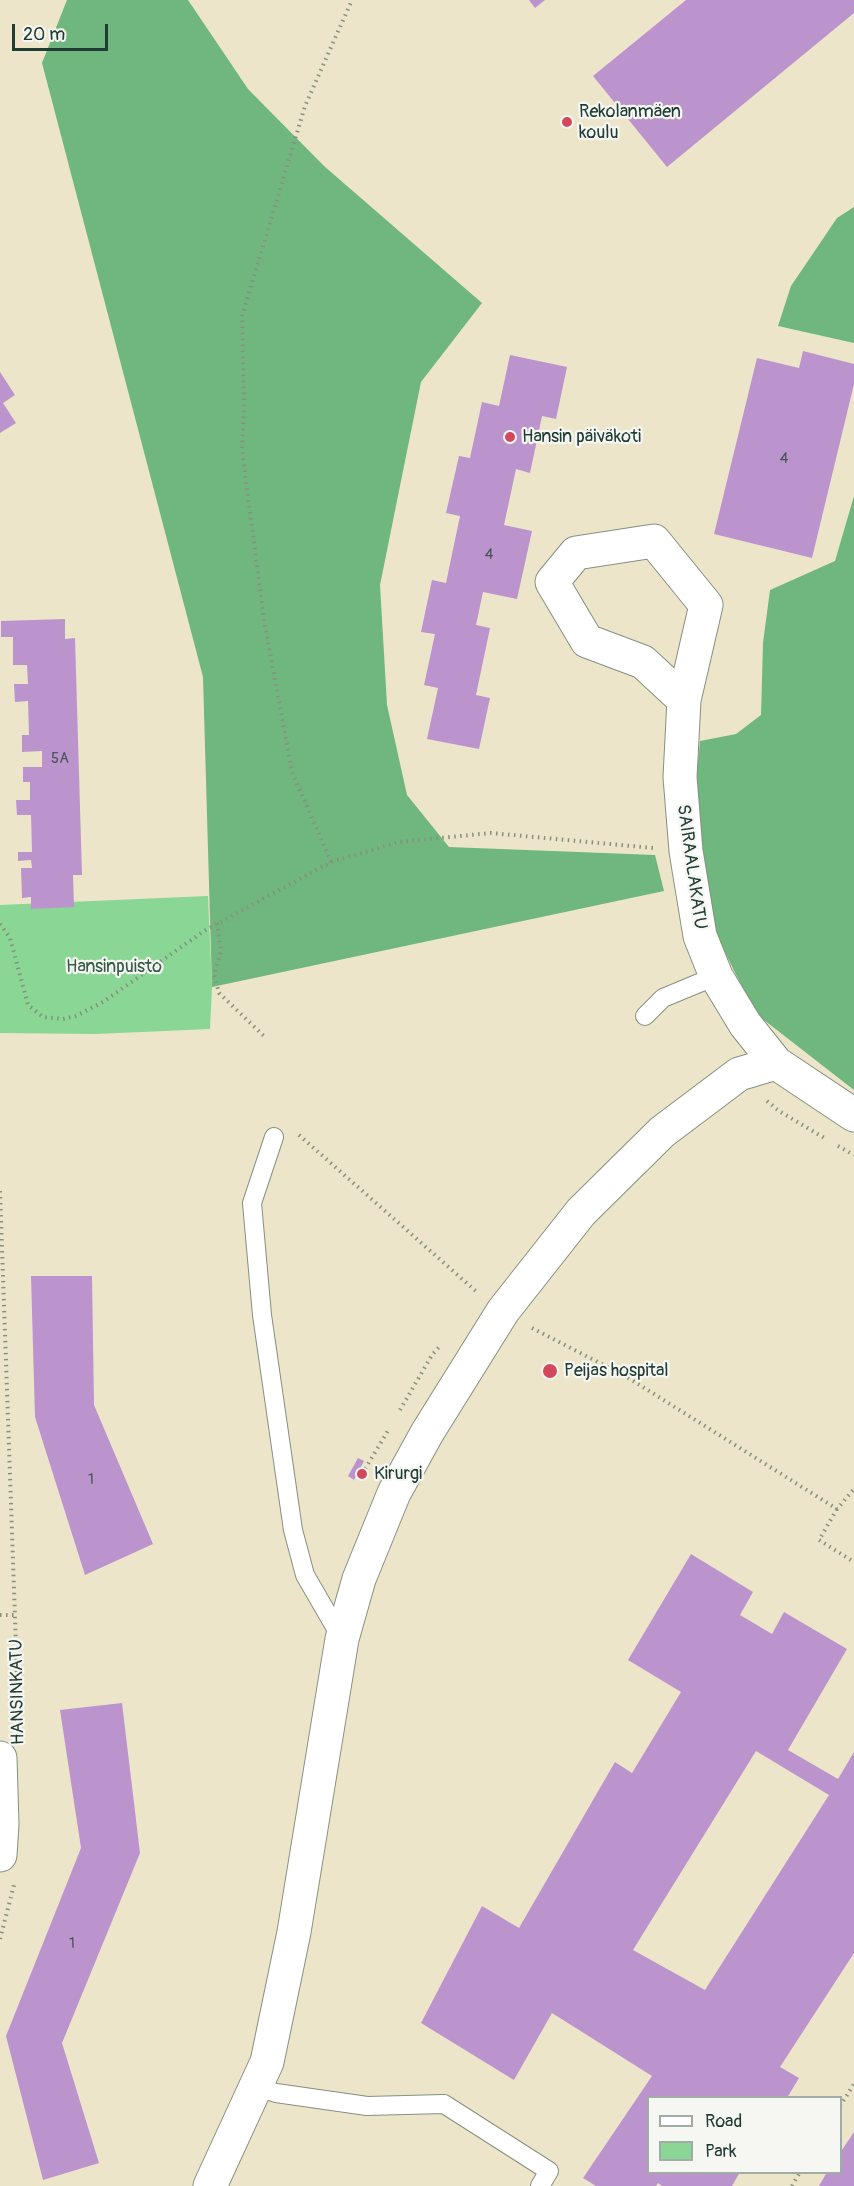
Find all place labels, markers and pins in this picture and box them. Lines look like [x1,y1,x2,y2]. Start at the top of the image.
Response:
place label: Rekolanmäen koulu [579,101,681,144]
marker: Rekolanmäen koulu [560,115,574,129]
place label: Hansin päiväkoti [522,426,641,448]
marker: Hansin päiväkoti [503,430,517,444]
place label: Peijas hospital [564,1360,669,1382]
marker: Peijas hospital [541,1362,559,1380]
place label: Kirurgi [374,1463,422,1485]
marker: Kirurgi [355,1467,369,1481]

